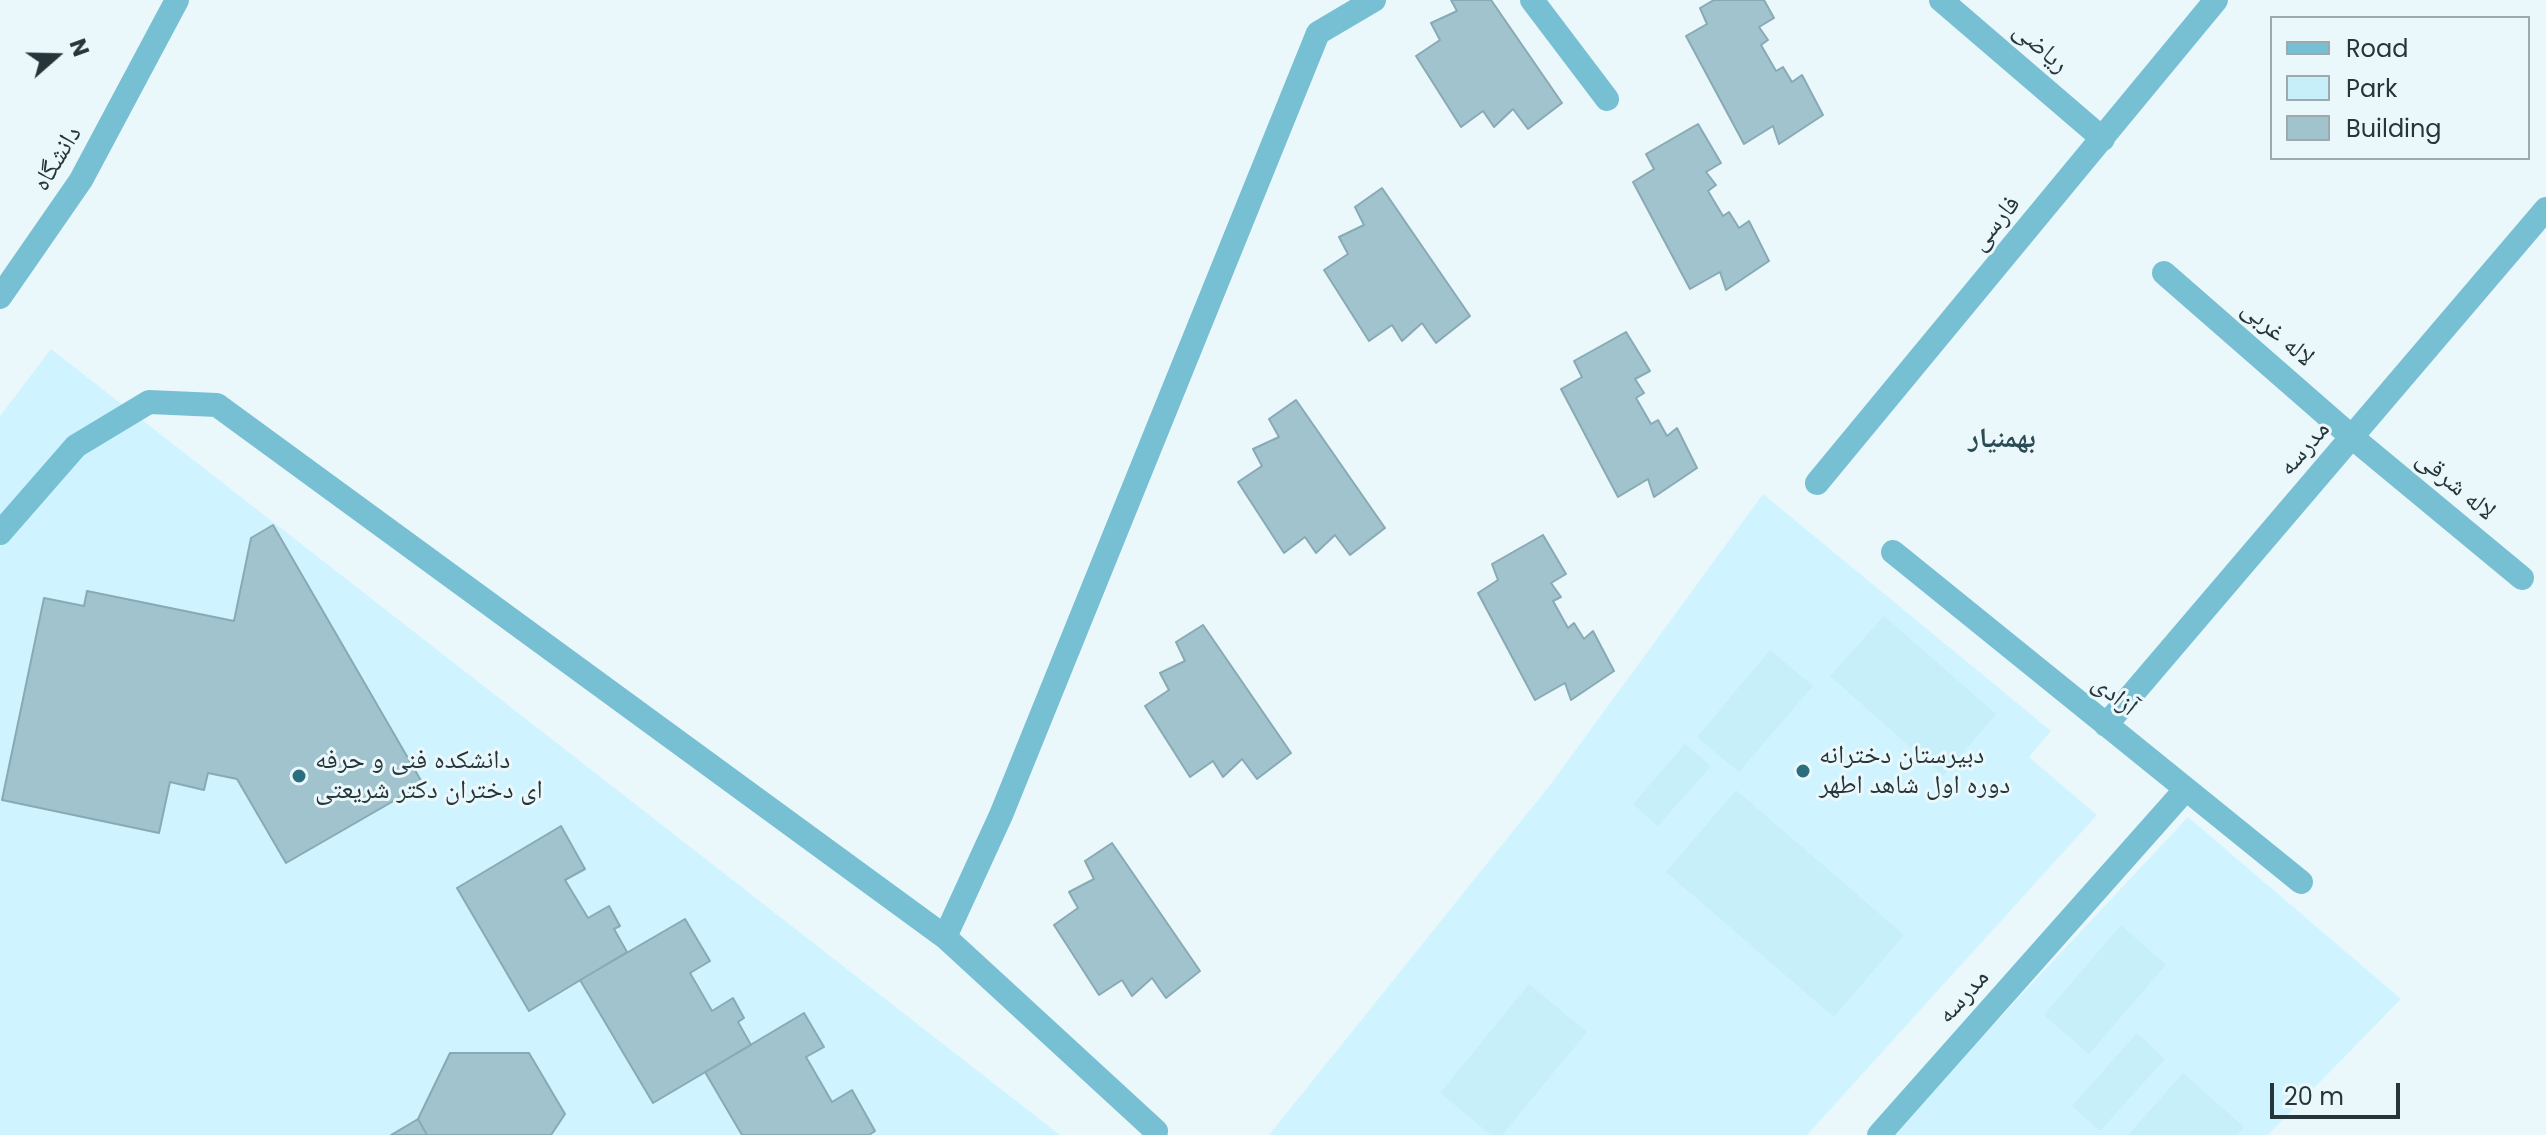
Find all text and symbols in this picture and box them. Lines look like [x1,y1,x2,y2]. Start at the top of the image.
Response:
street label: ریاضی [2006,15,2074,81]
north arrow [16,16,96,96]
legend [2270,16,2530,160]
text: Road [2346,32,2408,65]
text: N [62,35,96,61]
text: Park [2346,72,2397,105]
text: Building [2346,112,2442,145]
street label: دانشگاه [26,121,90,197]
street label: فارسی [1964,190,2028,258]
street label: لاله غربی [2234,294,2320,374]
street label: مدرسه [2273,415,2337,483]
district label: بهمنیار [1968,423,2036,457]
street label: لاله شرقی [2409,444,2501,528]
street label: آزادی [2085,668,2143,724]
place label: دبیرستان دخترانه دوره اول شاهد اطهر [1819,740,2010,802]
place label: دانشکده فنی و حرفه ای دختران دکتر شریعتی [315,745,543,806]
marker: دبیرستان دخترانه دوره اول شاهد اطهر [1794,762,1812,780]
marker: دانشکده فنی و حرفه ای دختران دکتر شریعتی [290,767,308,785]
street label: مدرسه [1931,963,1997,1031]
scale bar [2274,1067,2404,1117]
text: 20 m [2284,1080,2344,1113]

